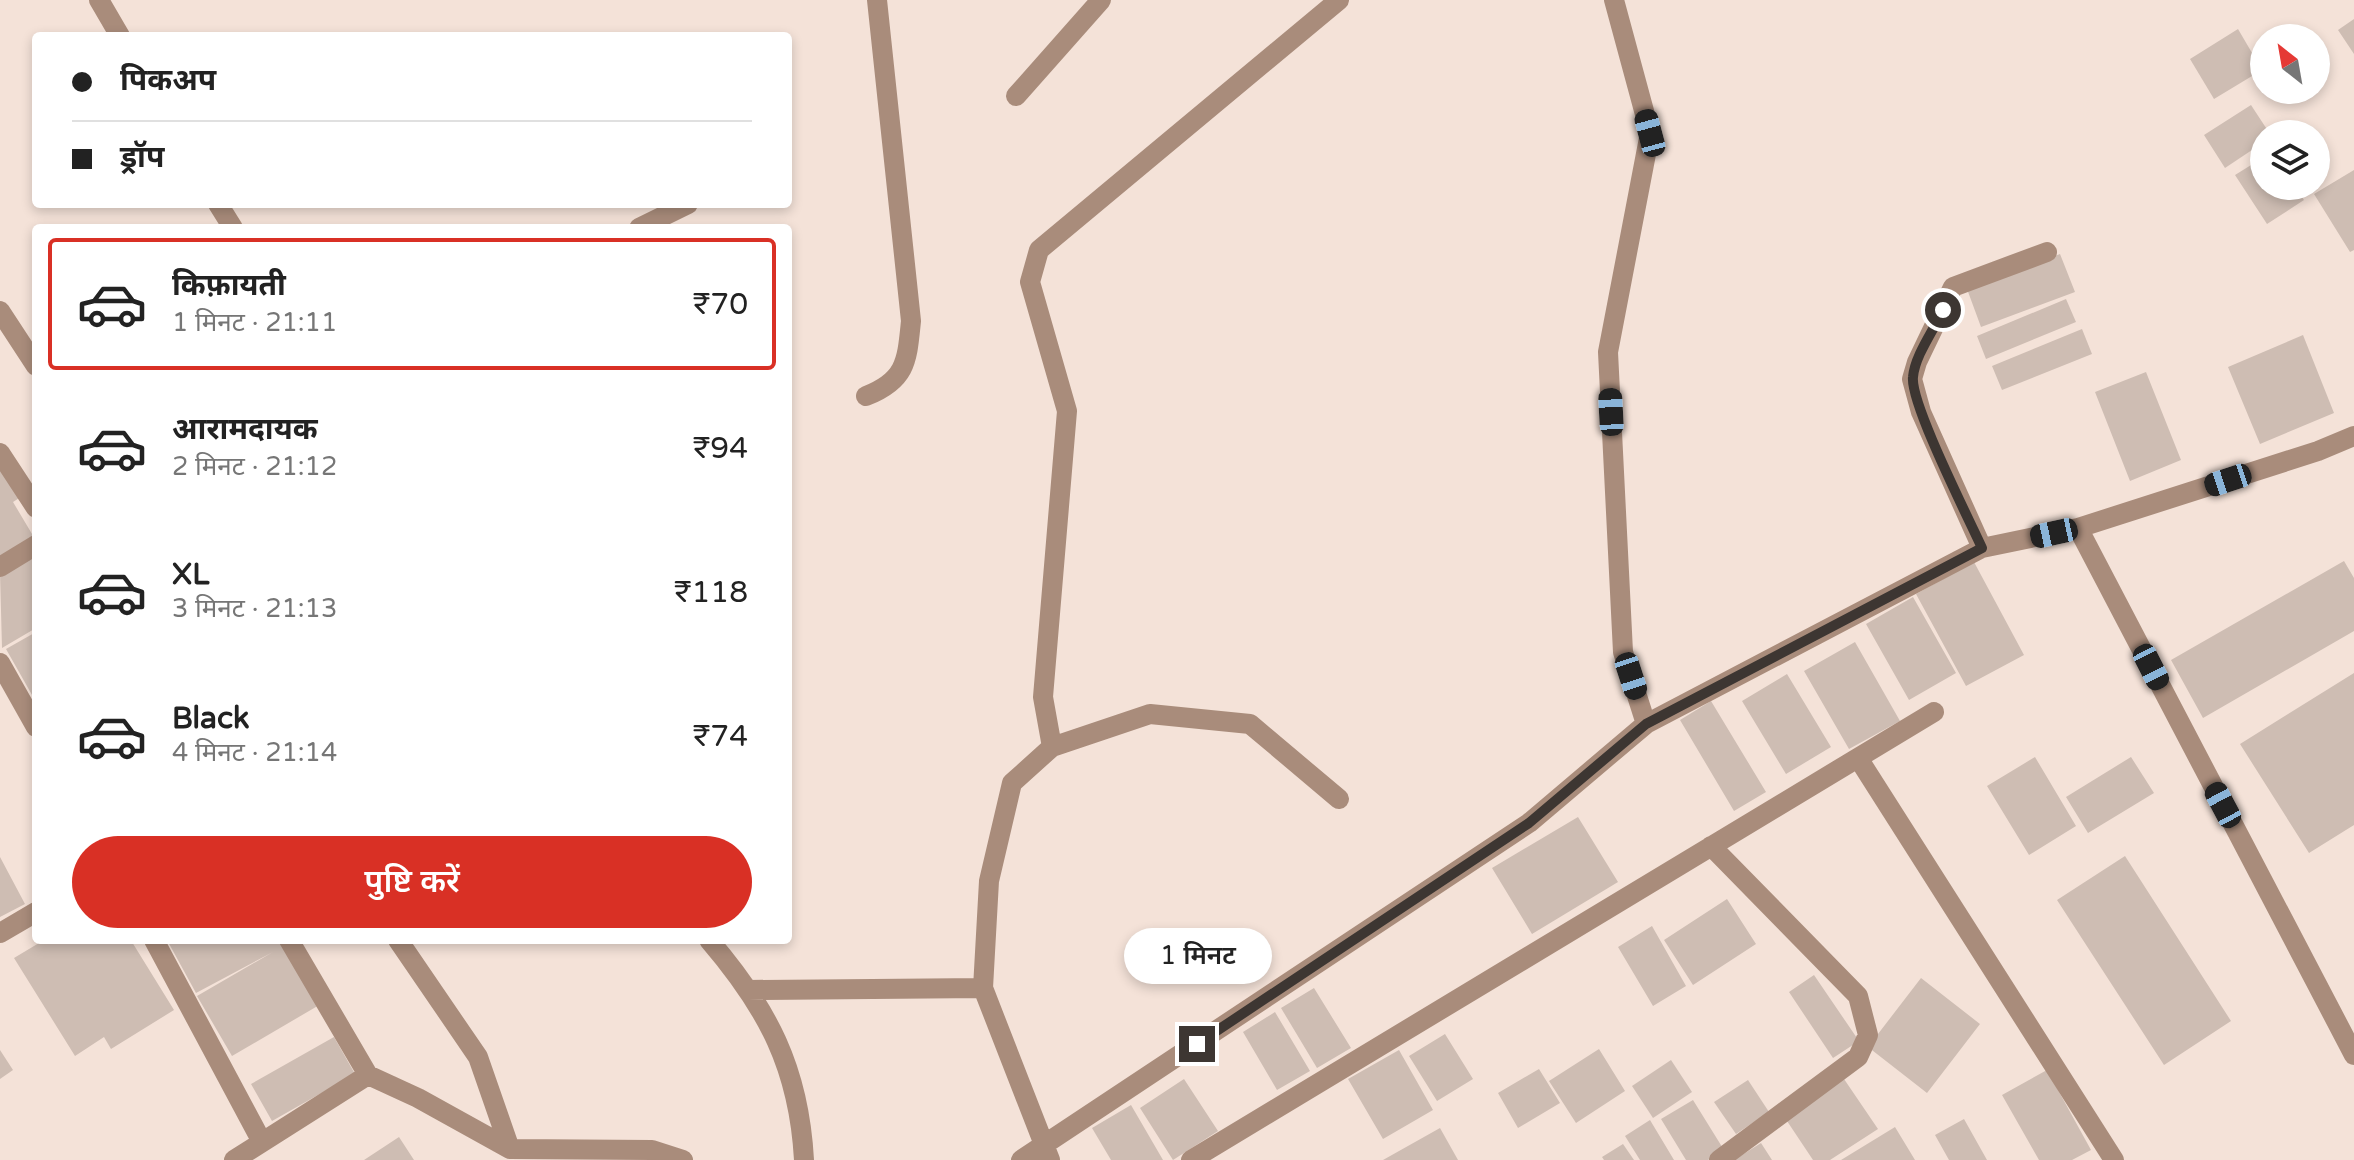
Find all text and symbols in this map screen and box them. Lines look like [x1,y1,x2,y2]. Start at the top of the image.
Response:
north arrow [2250,24,2330,104]
map controls [2250,24,2330,200]
text: पिकअप [120,62,216,99]
car [1632,107,1668,159]
button: layers [2250,120,2330,200]
text: ड्रॉप [120,139,164,176]
text: किफ़ायती [172,267,286,304]
icon: car [76,268,148,340]
text: ₹70 [693,286,748,323]
route start [1925,292,1961,328]
text: 1 मिनट · 21:11 [172,307,337,338]
car [1598,387,1624,437]
text: आरामदायक [172,411,318,448]
icon: car [76,412,148,484]
text: ₹94 [693,430,748,467]
text: 2 मिनट · 21:12 [172,451,337,482]
car [2201,461,2255,499]
car [2028,516,2080,550]
icon: car [76,556,148,628]
text: XL [172,556,209,593]
text: ₹118 [674,574,748,611]
text: 3 मिनट · 21:13 [172,593,337,624]
car [2129,640,2173,694]
car [1612,649,1650,703]
icon: car [76,700,148,772]
text: Black [172,700,249,737]
text: ₹74 [693,718,748,755]
text: 4 मिनट · 21:14 [172,737,337,768]
car [2201,778,2245,832]
button: पुष्टि करें [72,836,752,928]
callout: 1 मिनट [1123,928,1271,984]
text: 1 मिनट [1160,940,1236,971]
route end [1179,1026,1215,1062]

